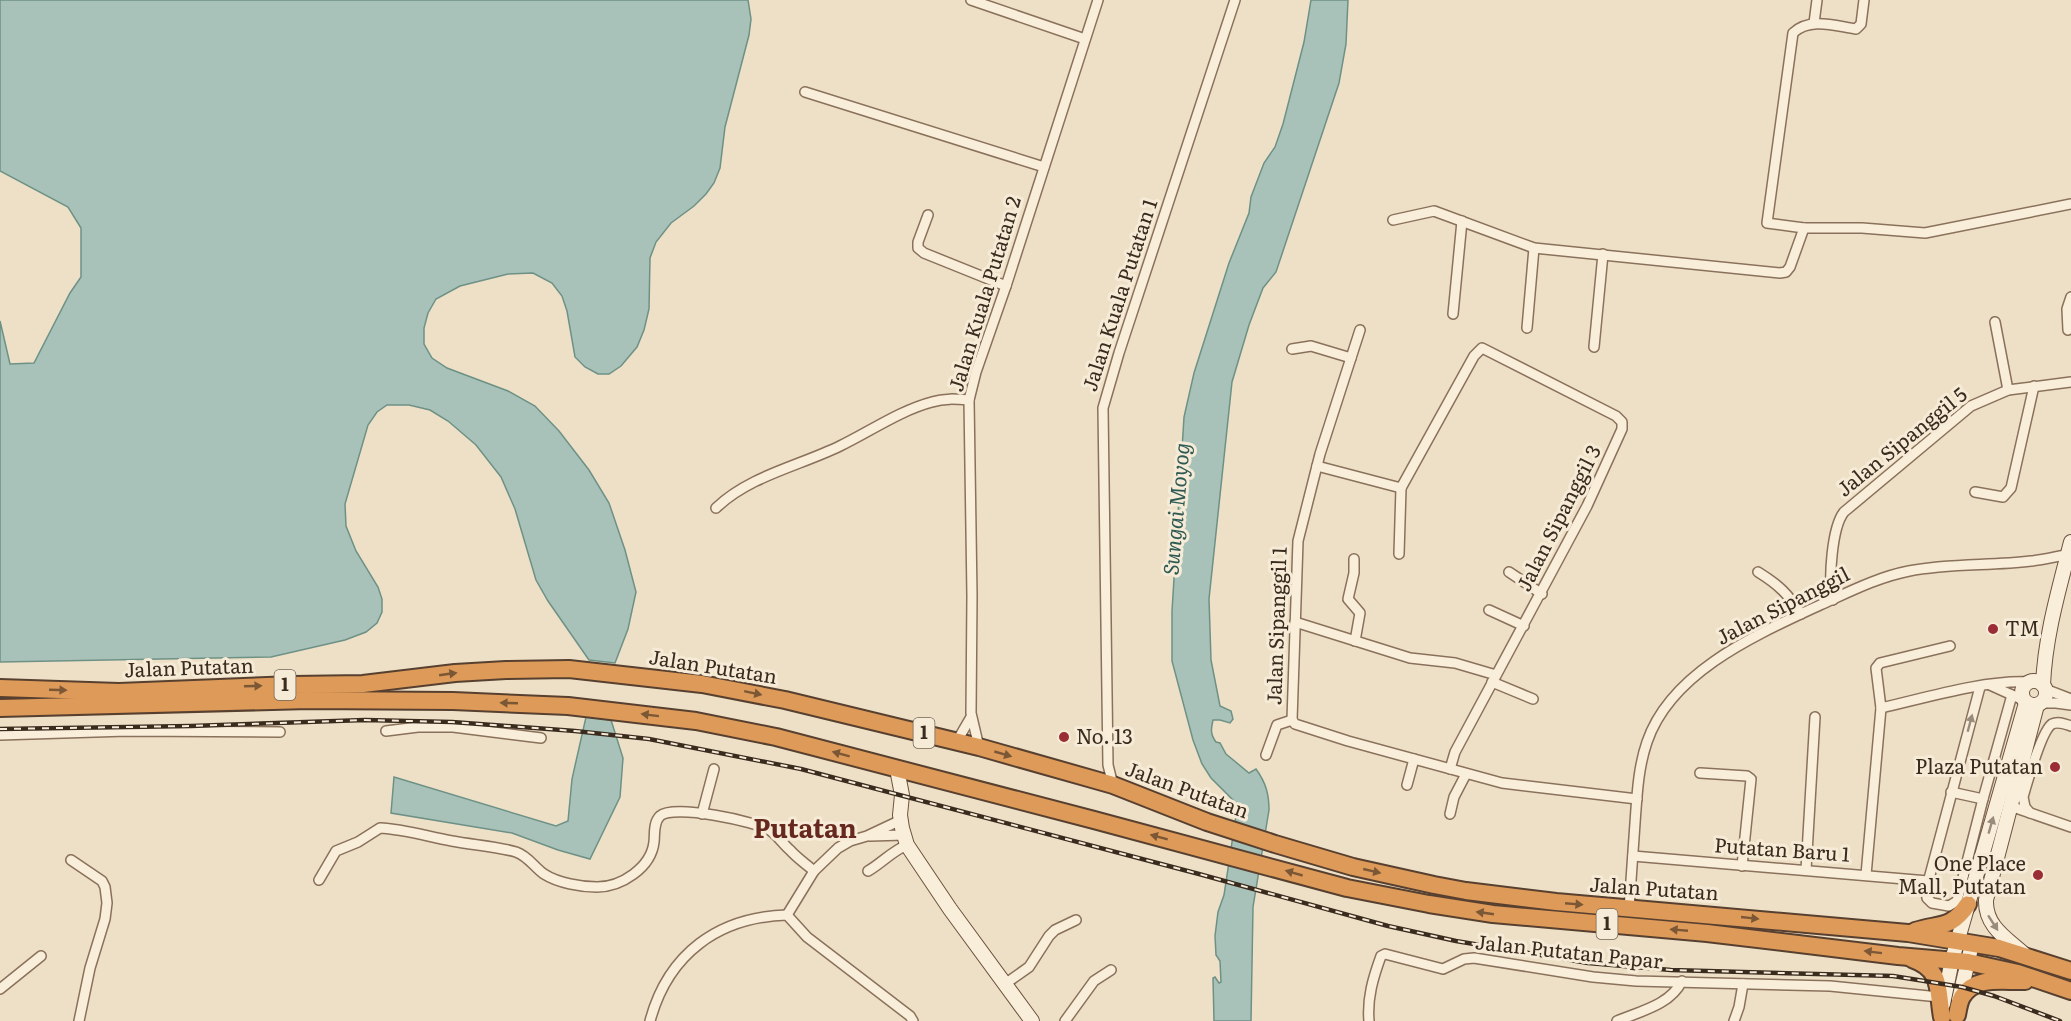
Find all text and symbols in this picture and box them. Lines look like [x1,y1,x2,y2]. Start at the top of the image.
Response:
street label: Jalan Kuala Putatan 2 [939,192,1027,395]
street label: Jalan Kuala Putatan 1 [1073,194,1163,395]
street label: Jalan Sipanggil 5 [1829,378,1972,503]
street label: Jalan Sipanggil 3 [1507,439,1607,596]
water label: Sungai Moyog [1153,441,1196,576]
street label: Jalan Sipanggil 1 [1257,546,1293,706]
street label: Jalan Sipanggil [1710,558,1854,651]
place label: TM [2005,612,2040,642]
marker: TM [1986,622,2000,636]
street label: Jalan Putatan [647,640,780,690]
street label: Jalan Putatan [124,649,254,683]
one-way arrow [438,669,457,679]
road number: 1 [274,670,296,700]
one-way arrow [244,682,263,691]
one-way arrow [49,686,68,695]
one-way arrow [744,689,763,698]
one-way arrow [500,698,519,707]
one-way arrow [641,710,660,720]
one-way arrow [1966,714,1975,732]
road number: 1 [914,718,934,748]
place label: No. 13 [1076,720,1133,750]
marker: No. 13 [1057,730,1071,744]
one-way arrow [832,749,850,759]
one-way arrow [995,750,1013,759]
place label: Plaza Putatan [1915,750,2043,780]
street label: Jalan Putatan [1122,752,1254,824]
marker: Plaza Putatan [2048,760,2062,774]
district label: Putatan [753,807,857,846]
one-way arrow [1987,816,1996,834]
street label: Putatan Baru 1 [1713,828,1851,868]
one-way arrow [1150,831,1169,841]
place label: One Place Mall, Putatan [1898,847,2026,900]
one-way arrow [1362,867,1381,876]
one-way arrow [1285,868,1303,877]
street label: Jalan Putatan [1588,868,1720,906]
marker: One Place Mall, Putatan [2031,868,2045,882]
one-way arrow [1565,899,1584,909]
one-way arrow [1475,908,1494,918]
road number: 1 [1596,909,1618,939]
one-way arrow [1741,913,1760,923]
one-way arrow [1987,915,1998,931]
street label: Jalan Putatan Papar [1474,925,1665,975]
one-way arrow [1670,925,1689,935]
one-way arrow [1863,948,1882,957]

